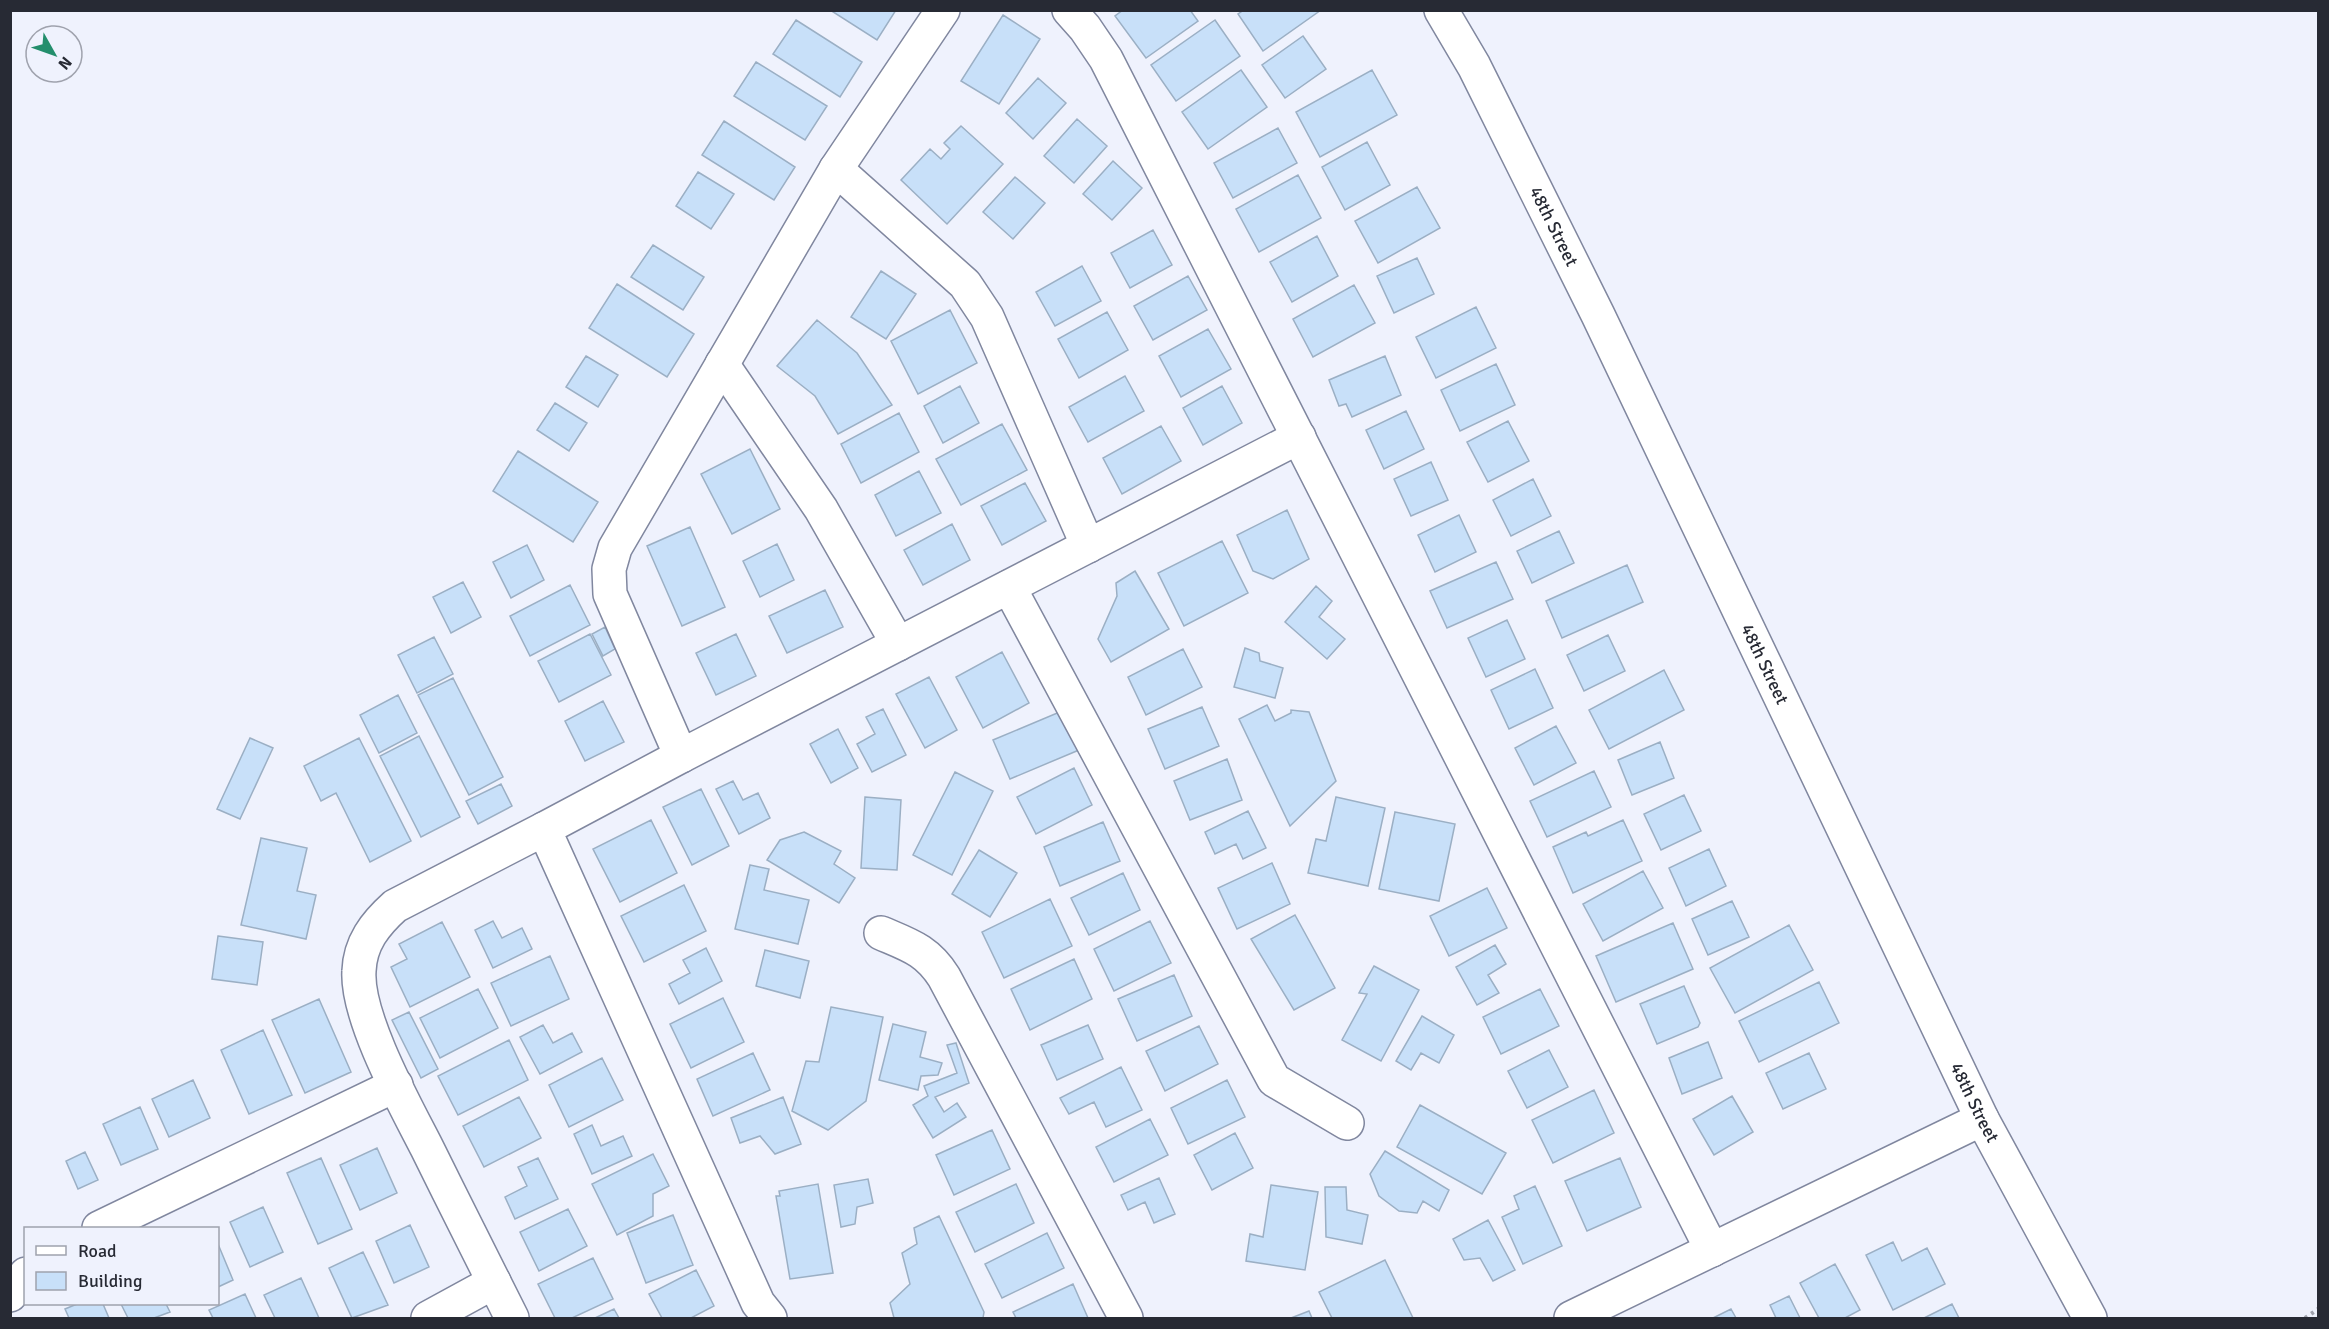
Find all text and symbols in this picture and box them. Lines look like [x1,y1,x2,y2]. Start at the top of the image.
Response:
north arrow [24,24,84,84]
text: N [53,52,76,74]
street label: 48th Street [1525,183,1583,270]
street label: 48th Street [1736,620,1793,708]
street label: 48th Street [1946,1059,2004,1146]
legend [24,1227,219,1305]
text: Road [78,1240,117,1262]
text: Building [78,1270,142,1292]

